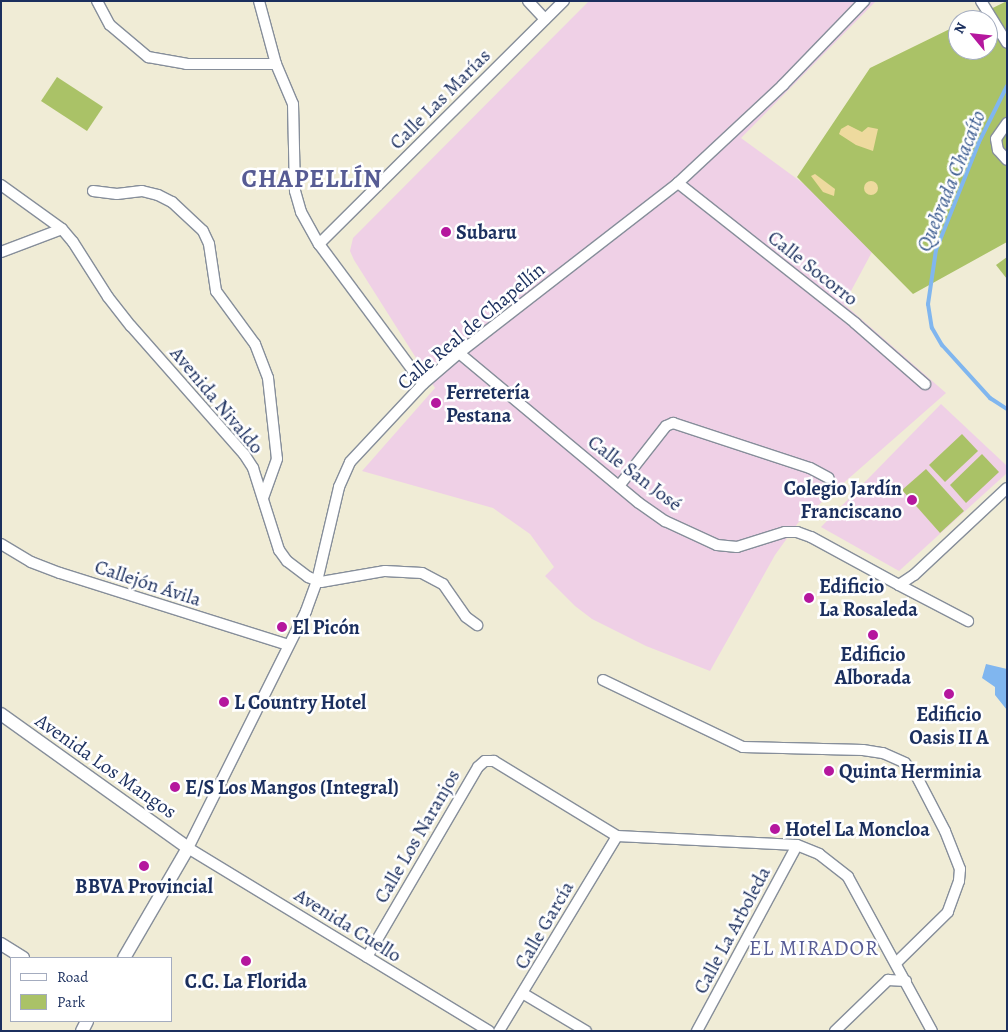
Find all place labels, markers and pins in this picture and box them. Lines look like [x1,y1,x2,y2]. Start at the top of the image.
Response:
place label: Subaru [456,220,517,244]
marker: Subaru [440,226,452,238]
place label: Ferretería Pestana [446,380,530,427]
marker: Ferretería Pestana [430,397,442,409]
place label: Colegio Jardín Franciscano [784,476,902,523]
marker: Colegio Jardín Franciscano [906,494,918,506]
place label: Edificio La Rosaleda [819,574,918,621]
marker: Edificio La Rosaleda [803,592,815,604]
place label: El Picón [292,615,360,639]
marker: El Picón [276,621,288,633]
marker: Edificio Alborada [867,629,879,641]
place label: Edificio Alborada [835,643,911,690]
marker: Edificio Oasis II A [943,688,955,700]
place label: L Country Hotel [234,690,366,714]
marker: L Country Hotel [218,696,230,708]
place label: Edificio Oasis II A [909,702,989,749]
place label: Quinta Herminia [839,759,982,783]
marker: Quinta Herminia [823,765,835,777]
place label: E/S Los Mangos (Integral) [185,775,399,799]
marker: E/S Los Mangos (Integral) [169,781,181,793]
place label: Hotel La Moncloa [785,817,930,841]
marker: Hotel La Moncloa [769,823,781,835]
marker: BBVA Provincial [138,860,150,872]
place label: BBVA Provincial [75,874,213,898]
marker: C.C. La Florida [240,955,252,967]
place label: C.C. La Florida [185,969,307,993]

